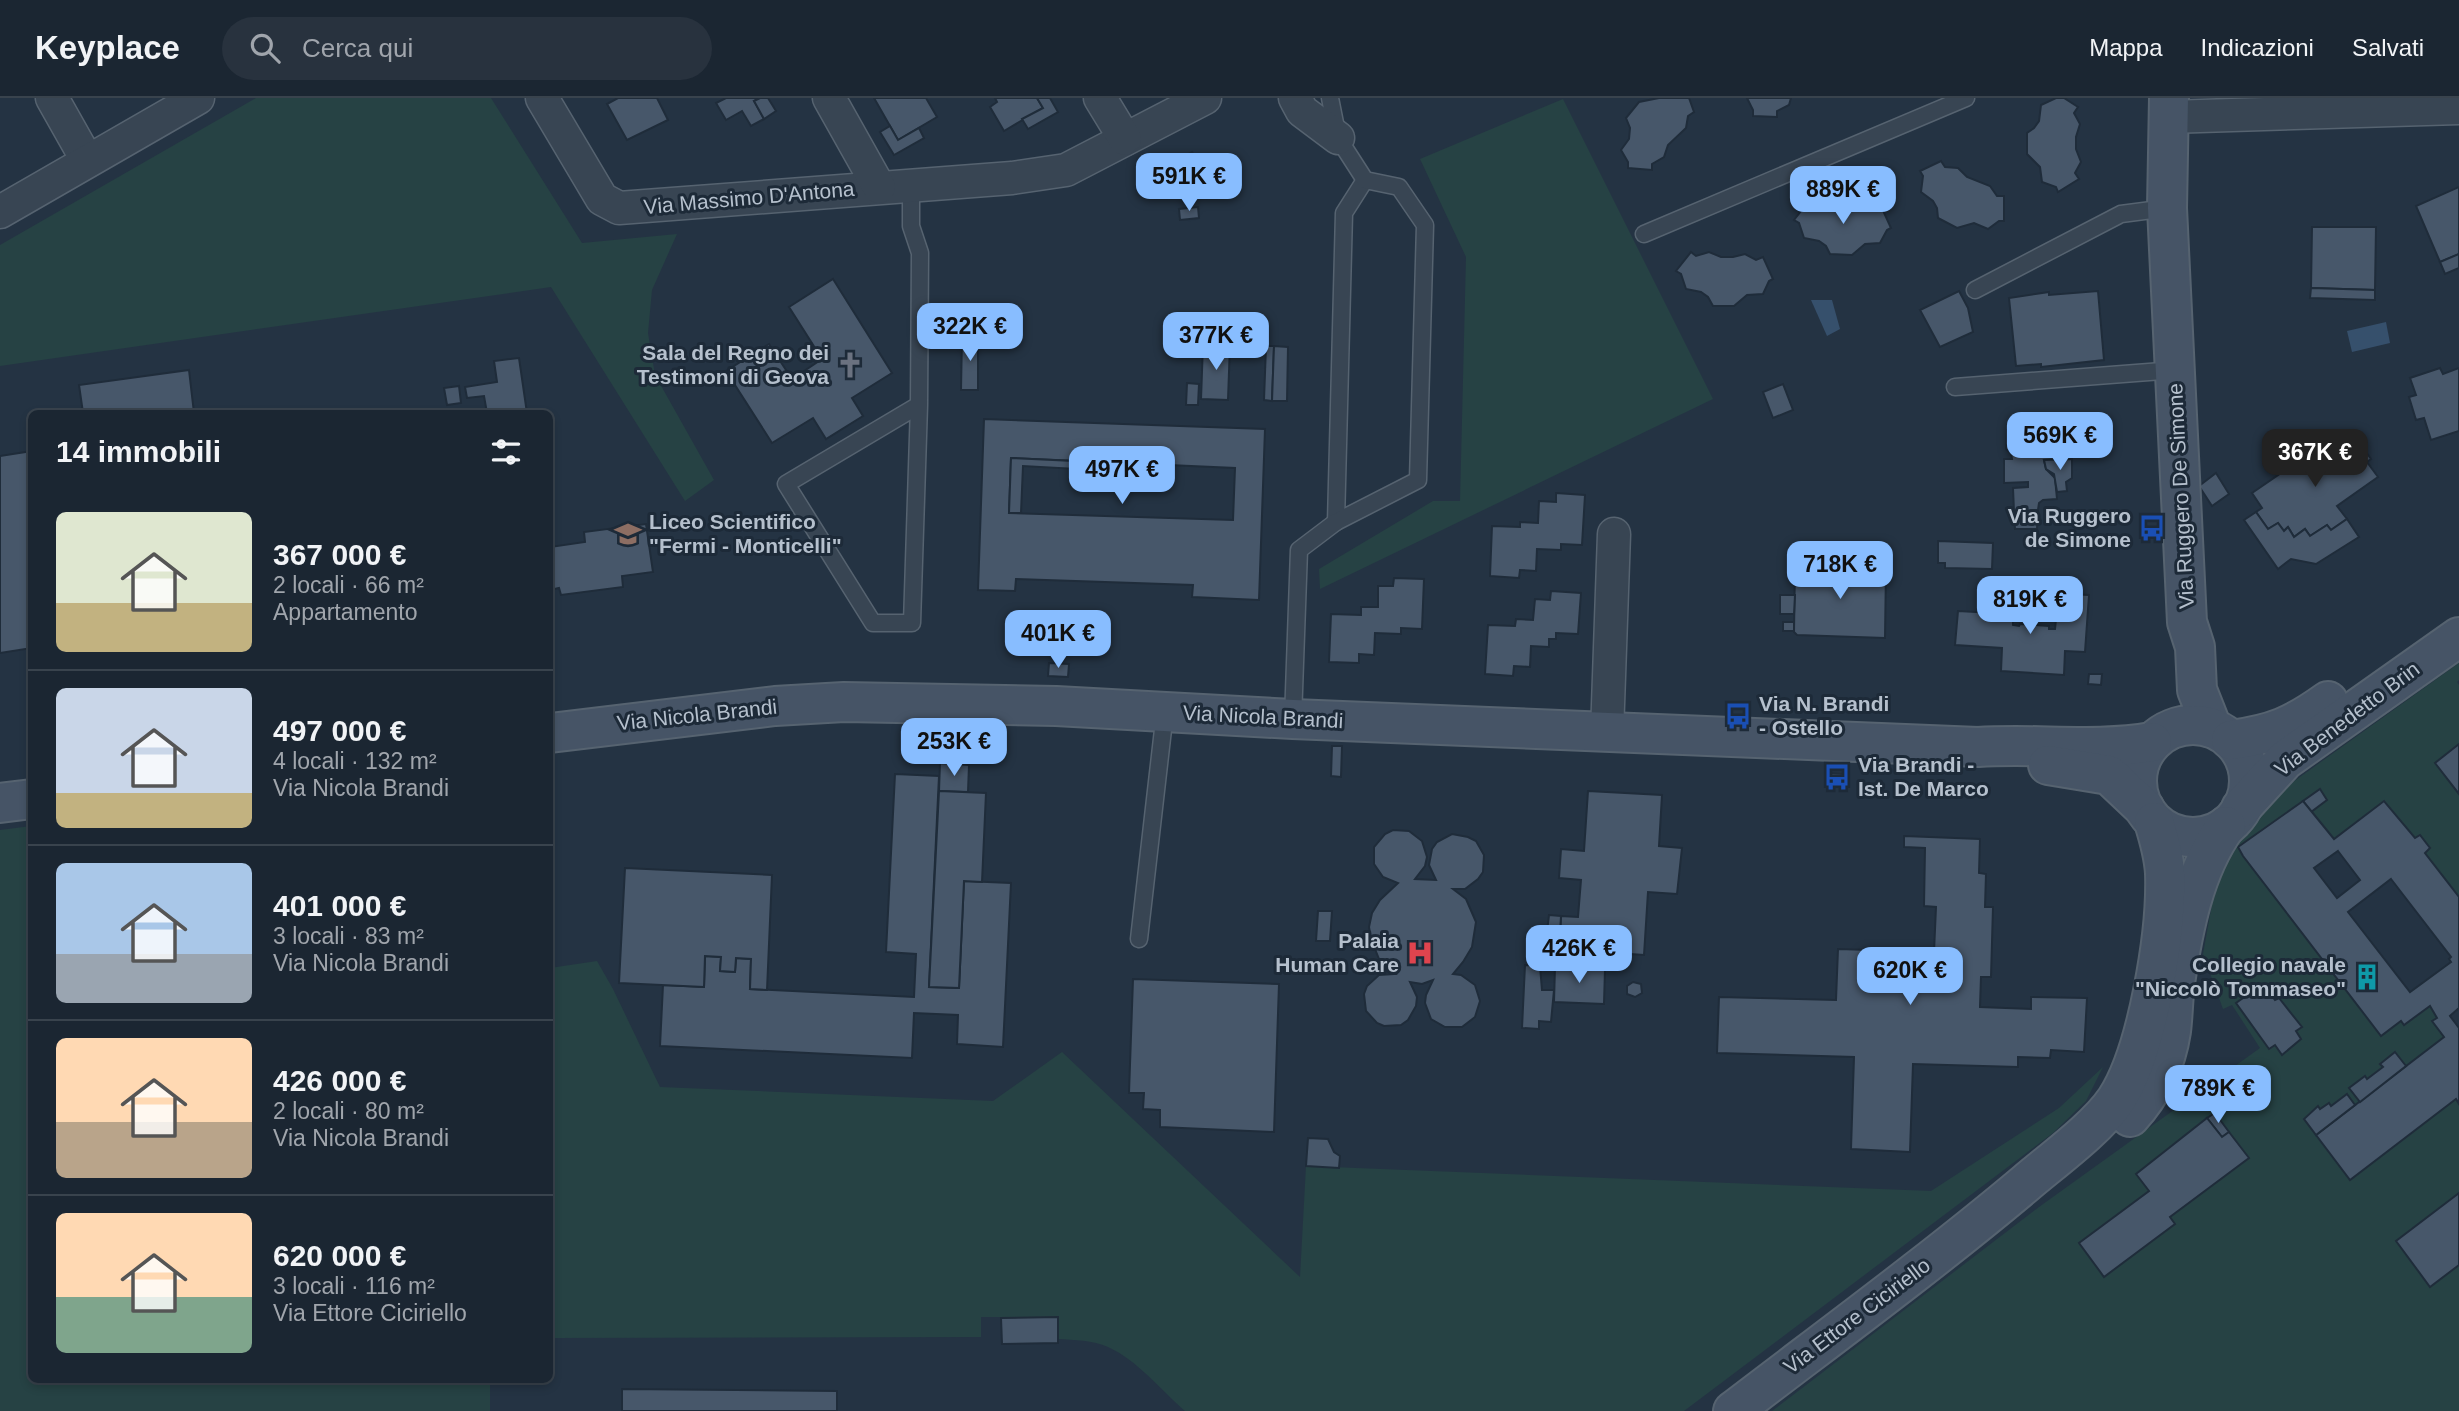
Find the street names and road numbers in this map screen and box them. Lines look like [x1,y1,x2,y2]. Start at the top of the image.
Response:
street label: Via Massimo D'Antona [643,177,856,218]
street label: Via Ruggero De Simone [2163,383,2198,610]
street label: Via Benedetto Brin [2270,657,2423,780]
street label: Via Nicola Brandi [616,695,778,734]
street label: Via Nicola Brandi [1182,701,1344,732]
street label: Via Ettore Ciciriello [1779,1253,1934,1378]

